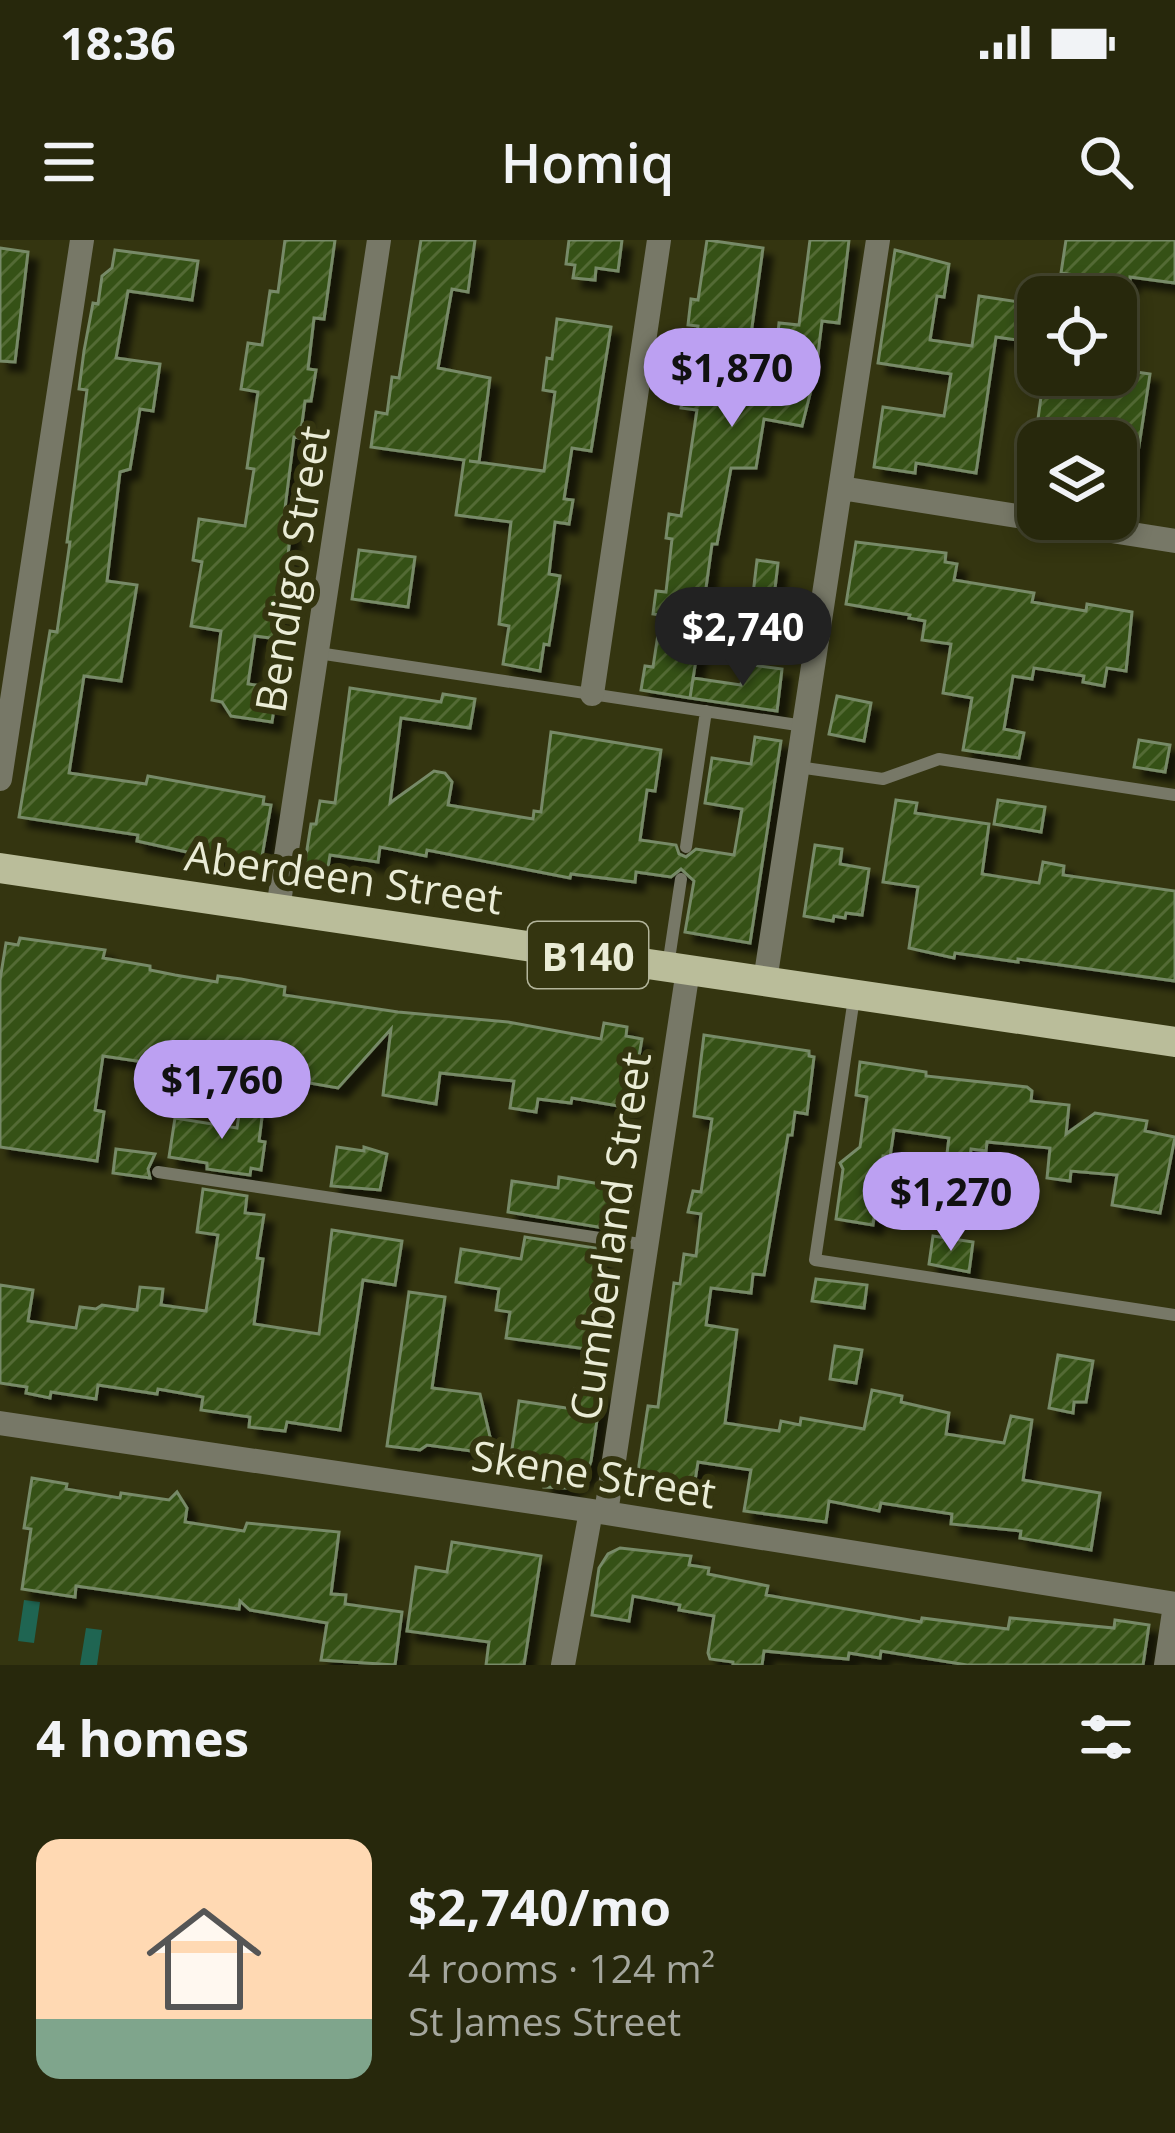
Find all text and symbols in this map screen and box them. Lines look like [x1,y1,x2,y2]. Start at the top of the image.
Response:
text: 18:36 [60,12,176,73]
text: Homiq [501,125,674,199]
icon: menu [36,129,102,195]
icon: search [1073,129,1139,195]
map controls [1017,276,1137,540]
button: locate [1017,276,1137,396]
pin: $1,870 [634,328,830,430]
text: $1,870 [671,340,793,393]
button: layers [1017,420,1137,540]
street label: Bendigo Street [240,422,342,716]
pin: $2,740 [645,587,841,689]
text: $2,740 [682,599,804,652]
street label: Aberdeen Street [182,826,506,926]
road number: B140 [528,922,648,988]
pin: $1,760 [124,1040,320,1142]
street label: Cumberland Street [555,1048,663,1424]
text: $1,760 [161,1052,283,1105]
pin: $1,270 [853,1152,1049,1254]
text: $1,270 [890,1164,1012,1217]
street label: Skene Street [468,1426,720,1520]
text: 4 homes [36,1702,249,1772]
icon: filters [1073,1704,1139,1770]
text: $2,740/mo [408,1871,671,1941]
icon: home [132,1887,276,2031]
text: 4 rooms · 124 m² [408,1941,715,1994]
text: St James Street [408,1994,681,2047]

